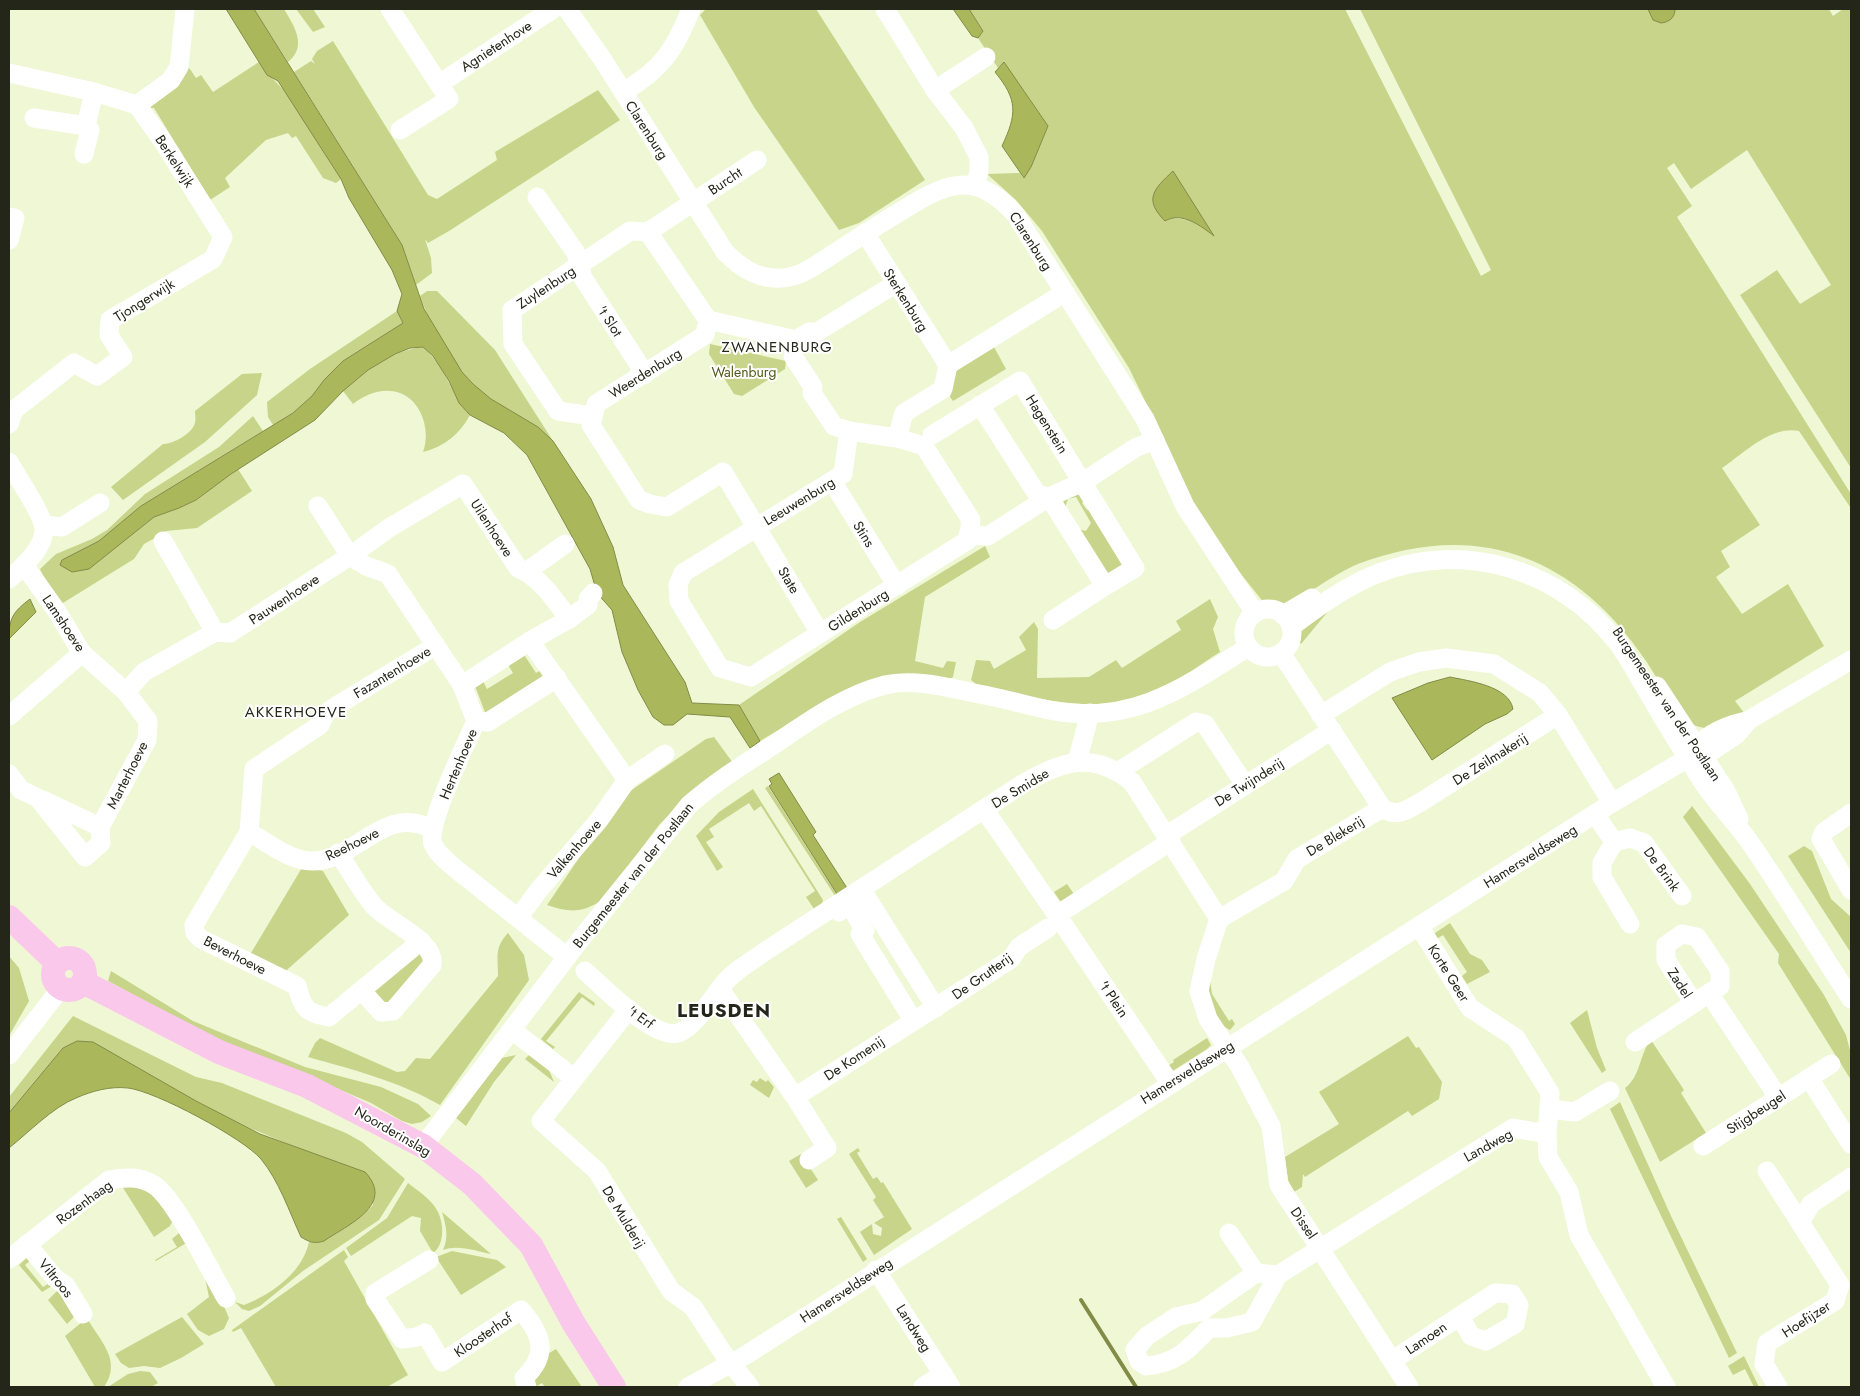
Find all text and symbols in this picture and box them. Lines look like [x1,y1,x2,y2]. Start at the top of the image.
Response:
street label: Agnietenhove [456,15,536,77]
street label: Clarenburg [620,97,674,163]
street label: Berkelwijk [151,131,200,192]
street label: Burcht [704,162,747,200]
street label: Clarenburg [1004,208,1058,274]
street label: Zuylenburg [513,261,579,313]
street label: Sterkenburg [879,264,933,336]
street label: Tjongerwijk [110,273,179,327]
street label: 't Slot [593,302,628,341]
district label: ZWANENBURG [721,336,833,358]
street label: Weerdenburg [605,343,685,403]
park label: Walenburg [712,362,776,382]
street label: Hagenstein [1021,391,1073,457]
street label: Leeuwenburg [760,472,838,530]
street label: Uilenhoeve [466,495,518,561]
street label: Stins [848,517,880,551]
street label: State [773,563,805,597]
street label: Pauwenhoeve [245,569,323,629]
street label: Gildenburg [824,583,892,637]
street label: Lamshoeve [38,591,90,655]
street label: Burgemeester van der Postlaan [1608,623,1726,785]
street label: Fazantenhoeve [350,641,434,703]
district label: AKKERHOEVE [245,701,347,723]
street label: Hertenhoeve [434,726,482,802]
street label: De Zeilmakerij [1449,728,1531,790]
street label: Marterhoeve [101,738,153,812]
street label: De Twijnderij [1211,753,1287,811]
street label: De Smidse [987,763,1053,813]
street label: Burgemeester van der Postlaan [568,798,698,952]
street label: De Blekerij [1302,811,1368,861]
street label: Valkenhoeve [542,815,606,883]
street label: Hamersveldseweg [1479,819,1581,893]
street label: Reehoeve [322,822,382,866]
street label: De Brink [1639,843,1685,896]
street label: Beverhoeve [200,931,270,979]
street label: Korte Geer [1423,940,1475,1006]
street label: De Grutterij [948,948,1016,1004]
street label: Zadel [1663,964,1697,1002]
street label: 't Plein [1094,977,1134,1021]
district label: LEUSDEN [677,997,771,1024]
street label: 't Erf [624,1001,659,1034]
street label: De Komenij [820,1031,888,1085]
street label: Hamersveldseweg [1136,1035,1238,1109]
street label: Stijgbeugel [1722,1085,1790,1139]
street label: Noorderinslag [351,1101,435,1161]
street label: Landweg [1460,1123,1516,1167]
street label: Rozenhaag [52,1175,116,1229]
street label: De Mulderij [597,1182,651,1252]
street label: Dissel [1286,1203,1322,1243]
street label: Hamersveldseweg [796,1253,896,1327]
street label: Viltroos [34,1254,78,1302]
street label: Hoefijzer [1778,1296,1834,1342]
street label: Landweg [892,1300,936,1356]
street label: Kloosterhof [450,1308,517,1362]
street label: Lamoen [1401,1317,1451,1359]

